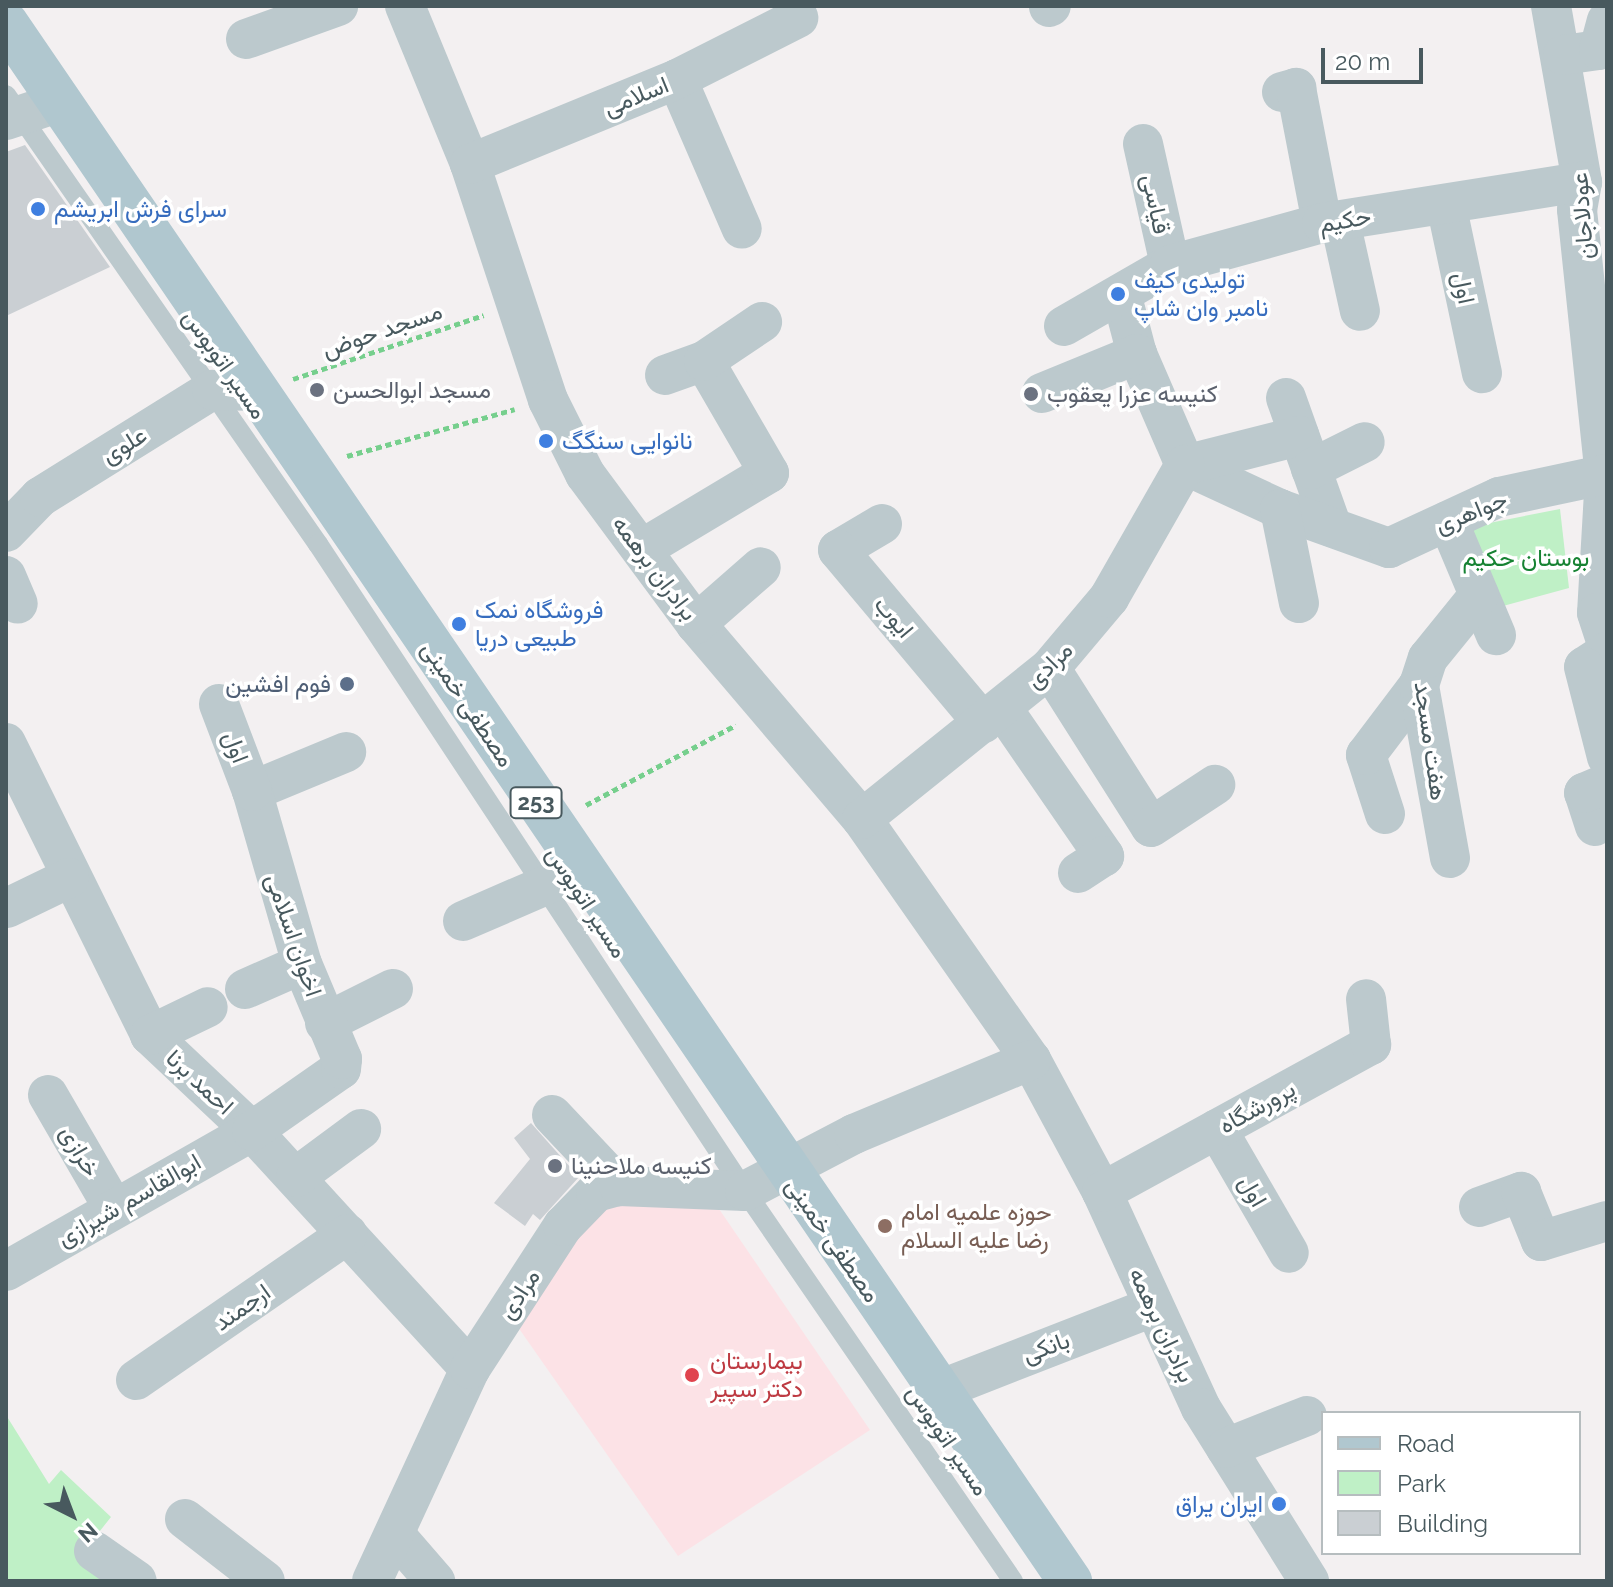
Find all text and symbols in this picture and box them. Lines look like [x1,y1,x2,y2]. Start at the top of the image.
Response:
scale bar [1325,32,1427,82]
text: 20 m [1335,47,1390,76]
street label: اسلامی [599,70,673,122]
street label: قیاسی [1136,171,1176,237]
street label: عودلاجان [1565,172,1599,260]
place label: سرای فرش ابریشم [54,195,227,223]
marker: سرای فرش ابریشم [29,200,47,218]
street label: حکیم [1317,201,1373,239]
place label: تولیدی کیف نامبر وان شاپ [1134,266,1268,322]
street label: اول [1447,270,1481,306]
marker: تولیدی کیف نامبر وان شاپ [1109,285,1127,303]
street label: مسجد حوض [318,296,446,364]
street label: مسیر اتوبوس [177,303,273,425]
place label: مسجد ابوالحسن [333,376,491,404]
place label: کنیسه عزرا یعقوب [1047,380,1218,408]
marker: مسجد ابوالحسن [308,381,326,399]
marker: کنیسه عزرا یعقوب [1022,385,1040,403]
street label: علوی [96,420,152,470]
place label: نانوایی سنگگ [562,427,693,455]
marker: نانوایی سنگگ [537,432,555,450]
street label: جواهری [1431,485,1511,539]
street label: برادران برهمه [606,510,704,626]
park label: بوستان حکیم [1463,544,1589,572]
street label: ایوب [868,590,920,644]
place label: فروشگاه نمک طبیعی دریا [475,596,604,652]
marker: فروشگاه نمک طبیعی دریا [450,615,468,633]
street label: مصطفی خمینی [415,636,521,772]
street label: مرادی [1020,636,1078,694]
place label: فوم افشین [225,670,331,698]
marker: فوم افشین [338,675,356,693]
street label: هفت مسجد [1408,680,1454,802]
street label: اول [217,727,255,767]
road number: 253 [508,785,564,821]
street label: مسیر اتوبوس [540,841,634,963]
street label: اخوان اسلامی [260,870,328,1000]
street label: احمد برنا [160,1043,240,1121]
street label: پرورشگاه [1214,1074,1300,1140]
street label: خرازی [54,1120,106,1182]
street label: ابوالقاسم شیرازی [52,1147,206,1253]
place label: کنیسه ملاحنینا [571,1152,712,1180]
marker: کنیسه ملاحنینا [546,1157,564,1175]
street label: اول [1233,1170,1273,1212]
street label: مصطفی خمینی [779,1172,887,1308]
place label: حوزه علمیه امام رضا علیه السلام [901,1198,1051,1254]
marker: حوزه علمیه امام رضا علیه السلام [876,1217,894,1235]
street label: مرادی [492,1263,546,1325]
street label: برادران برهمه [1123,1263,1201,1387]
street label: ارجمند [208,1277,276,1337]
street label: بانکی [1019,1325,1073,1369]
place label: بیمارستان دکتر سپیر [710,1347,803,1403]
marker: بیمارستان دکتر سپیر [681,1364,703,1386]
street label: مسیر اتوبوس [900,1379,996,1501]
legend [1321,1411,1581,1555]
text: Road [1397,1429,1455,1458]
text: Park [1397,1469,1446,1498]
north arrow [32,1475,112,1555]
place label: ایران یراق [1175,1490,1263,1518]
marker: ایران یراق [1270,1495,1288,1513]
text: Building [1397,1509,1488,1538]
text: N [73,1518,103,1548]

